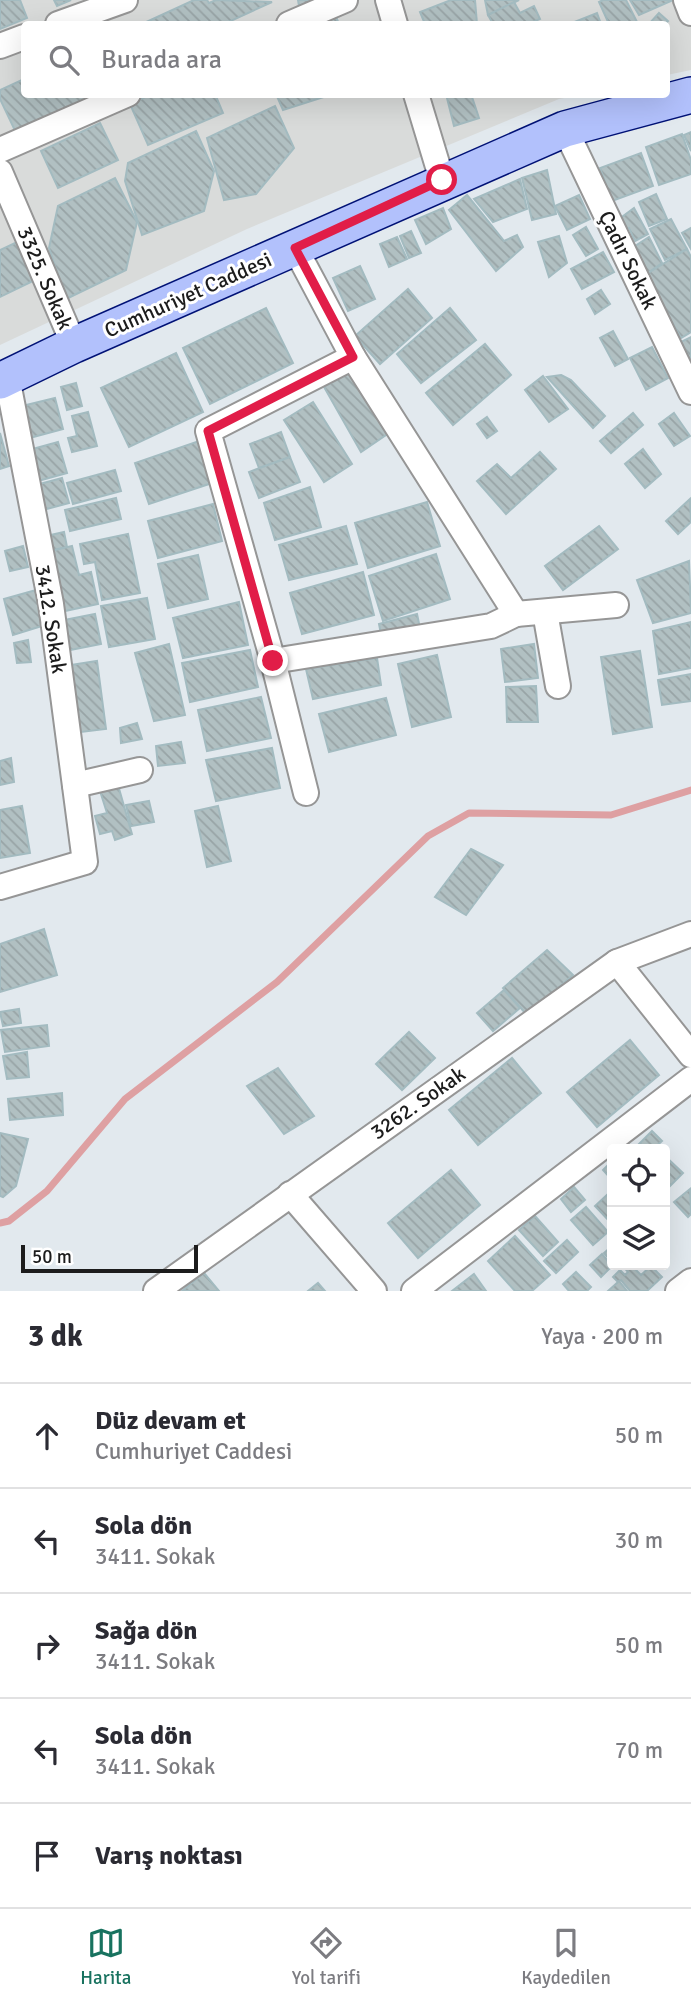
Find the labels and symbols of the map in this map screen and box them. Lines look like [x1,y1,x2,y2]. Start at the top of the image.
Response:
route start [426,164,457,195]
street label: Çadır Sokak [593,206,663,314]
street label: 3325. Sokak [12,222,79,334]
street label: Cumhuriyet Caddesi [100,246,276,344]
street label: 3412. Sokak [30,563,73,676]
route end [257,645,288,676]
street label: 3262. Sokak [366,1061,471,1145]
scale bar [21,1242,198,1274]

